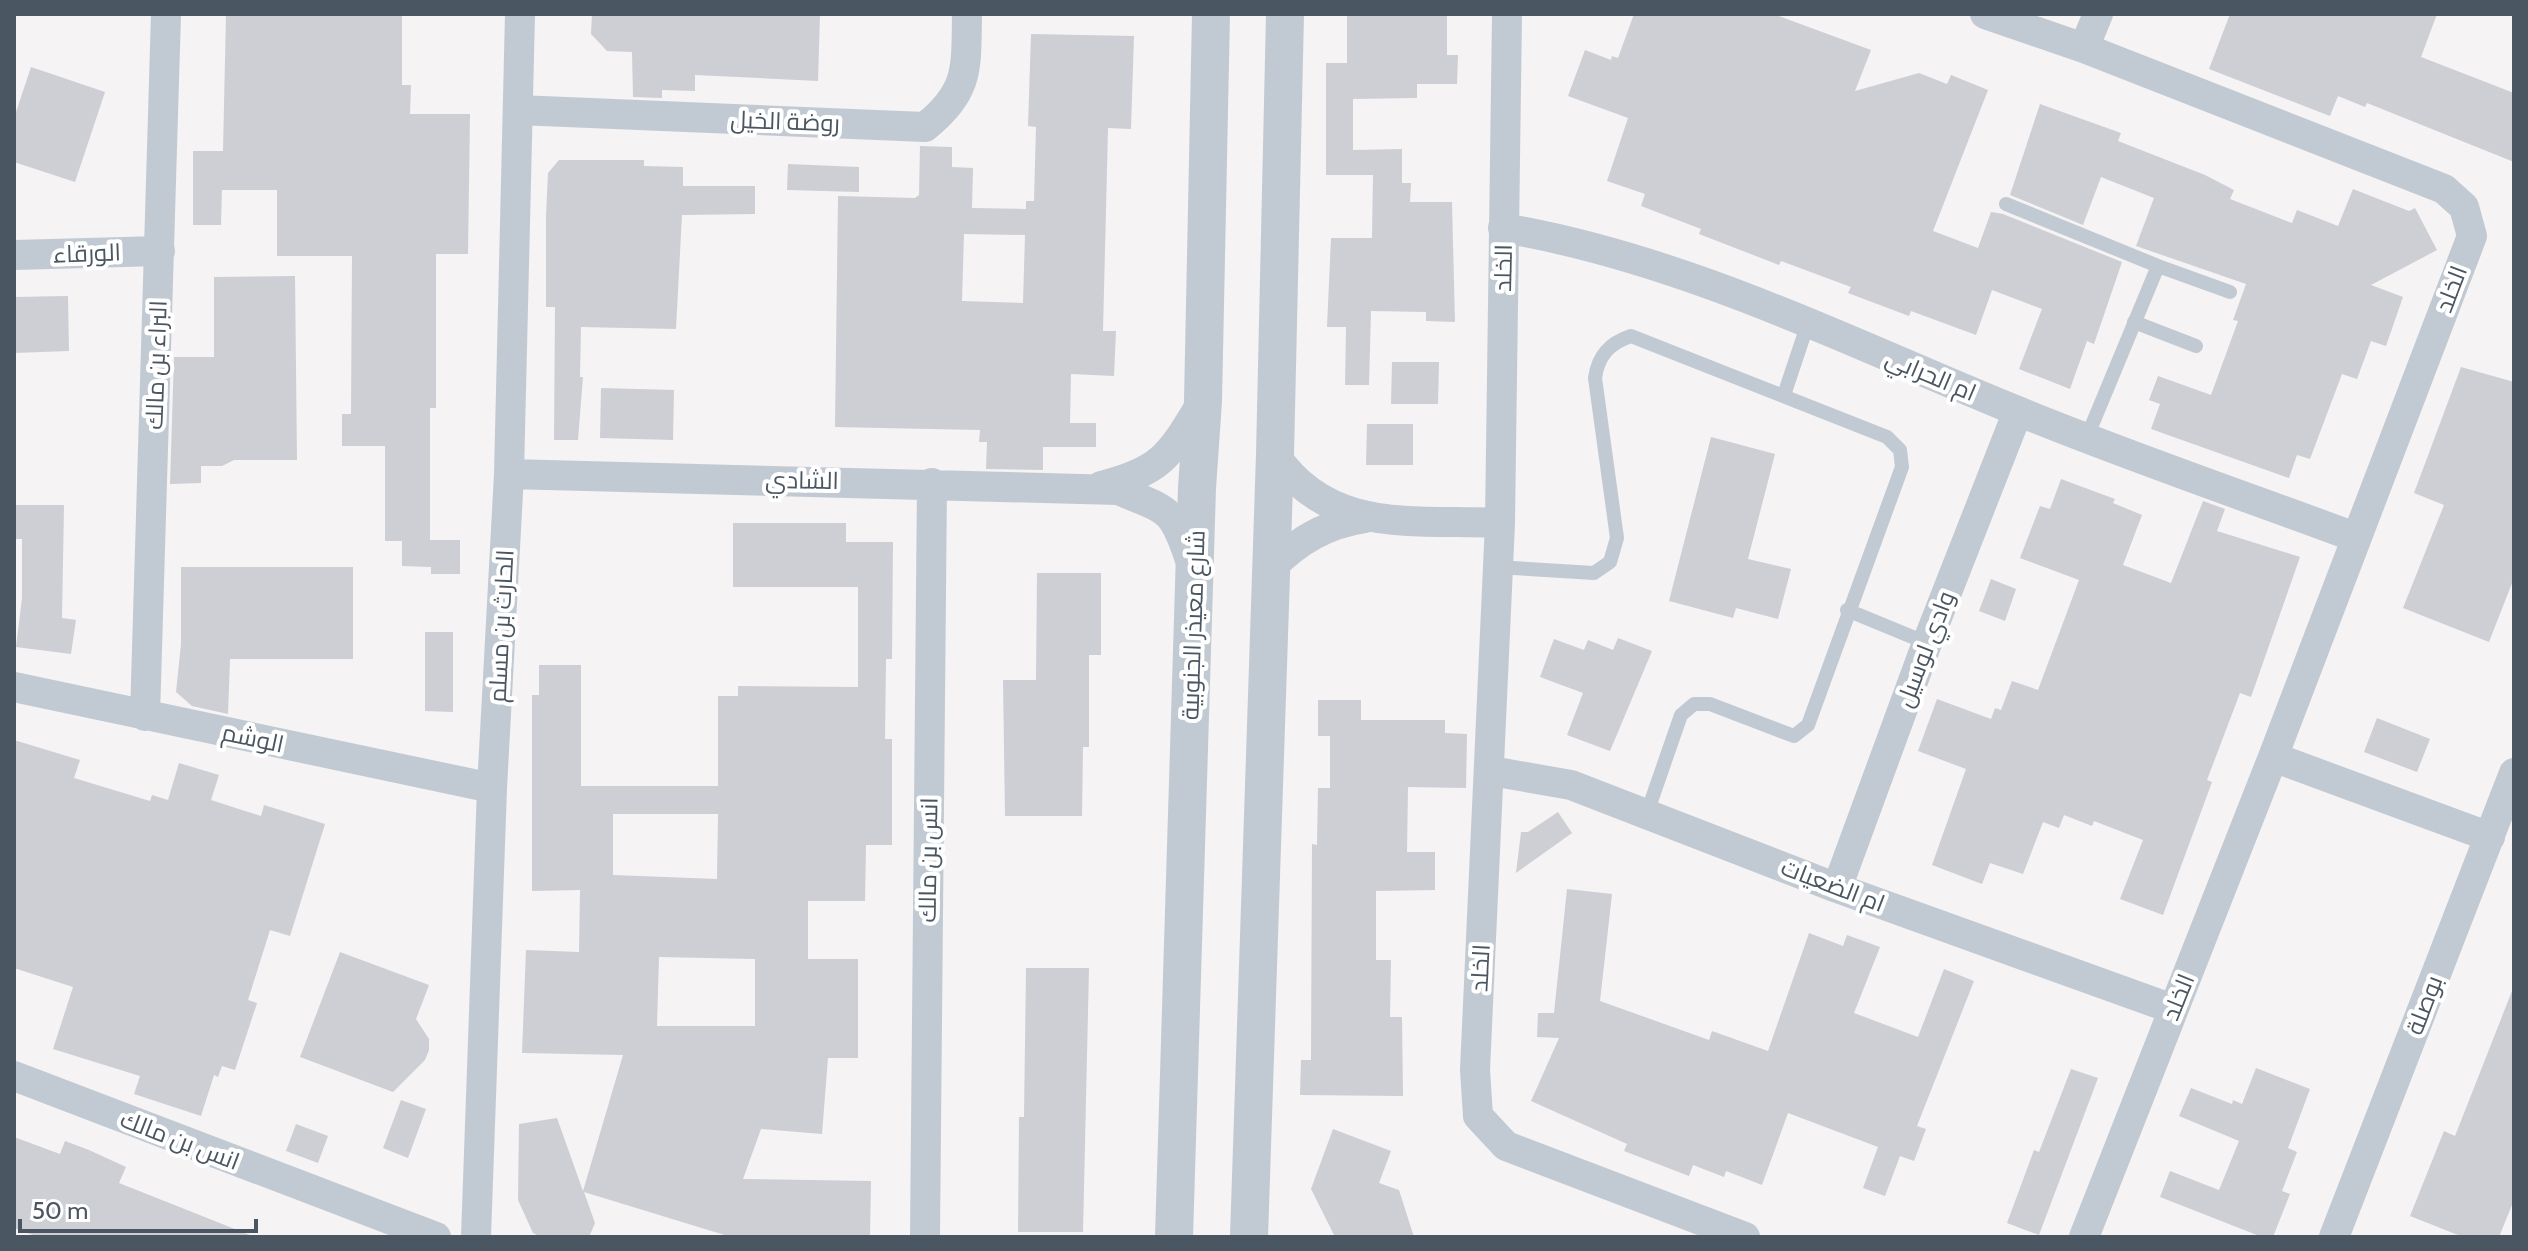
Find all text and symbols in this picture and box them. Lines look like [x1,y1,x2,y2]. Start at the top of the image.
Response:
street label: روضة الخيل [730,105,840,137]
street label: الورقاء [53,237,121,269]
street label: الخلد [1488,244,1518,292]
street label: الخلد [2429,262,2473,316]
street label: البراء بن مالك [139,300,173,430]
street label: ام الحرابي [1879,343,1981,412]
street label: الشادي [765,465,839,499]
street label: شارع معيذر الجنوبية [1175,530,1213,721]
street label: الحارث بن مسلم [483,549,521,703]
street label: وادي لوسيل [1890,587,1964,713]
street label: الوشم [219,717,287,761]
street label: انس بن مالك [912,797,944,923]
street label: ام الضعيات [1776,852,1889,920]
street label: الخلد [1464,943,1496,993]
street label: الخلد [2156,969,2200,1025]
street label: بوصلة [2399,971,2449,1039]
street label: انس بن مالك [116,1104,244,1176]
scale bar [20,1183,256,1233]
text: 50 m [32,1196,88,1225]

